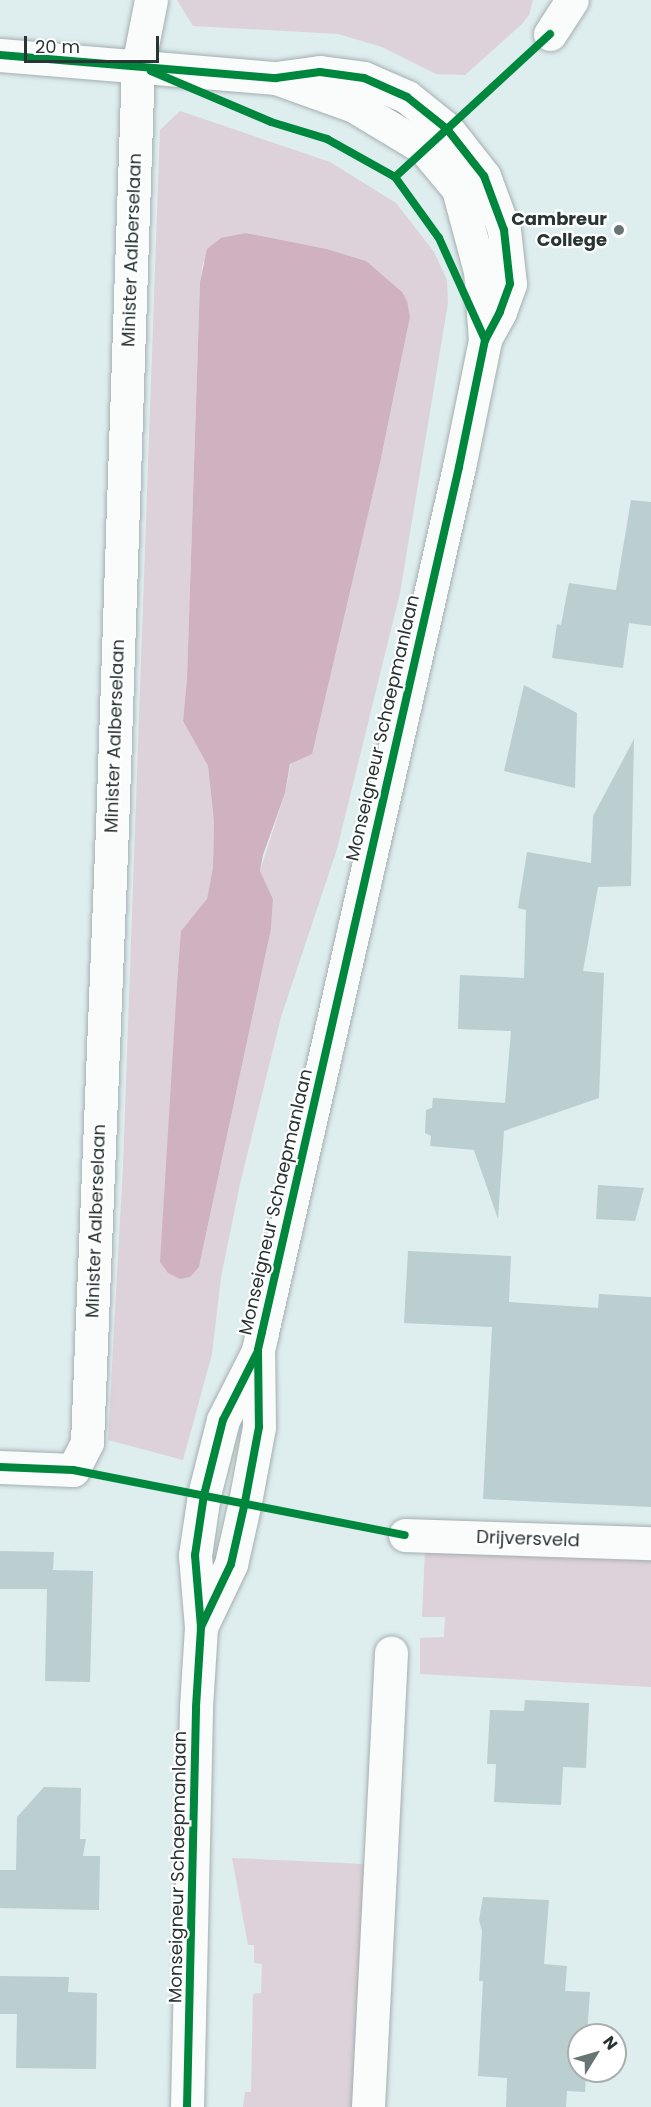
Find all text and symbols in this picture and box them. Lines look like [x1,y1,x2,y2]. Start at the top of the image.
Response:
scale bar [27,24,162,62]
text: 20 m [35,34,80,59]
street label: Minister Aalberselaan [118,153,146,347]
place label: Cambreur College [511,209,607,252]
marker: Cambreur College [612,223,626,237]
street label: Monseigneur Schaepmanlaan [342,593,424,863]
street label: Minister Aalberselaan [101,639,129,833]
street label: Monseigneur Schaepmanlaan [235,1067,317,1337]
street label: Minister Aalberselaan [82,1124,110,1318]
street label: Drijversveld [476,1526,580,1552]
street label: Monseigneur Schaepmanlaan [165,1731,191,2003]
north arrow [567,2023,627,2083]
text: N [597,2031,623,2055]

